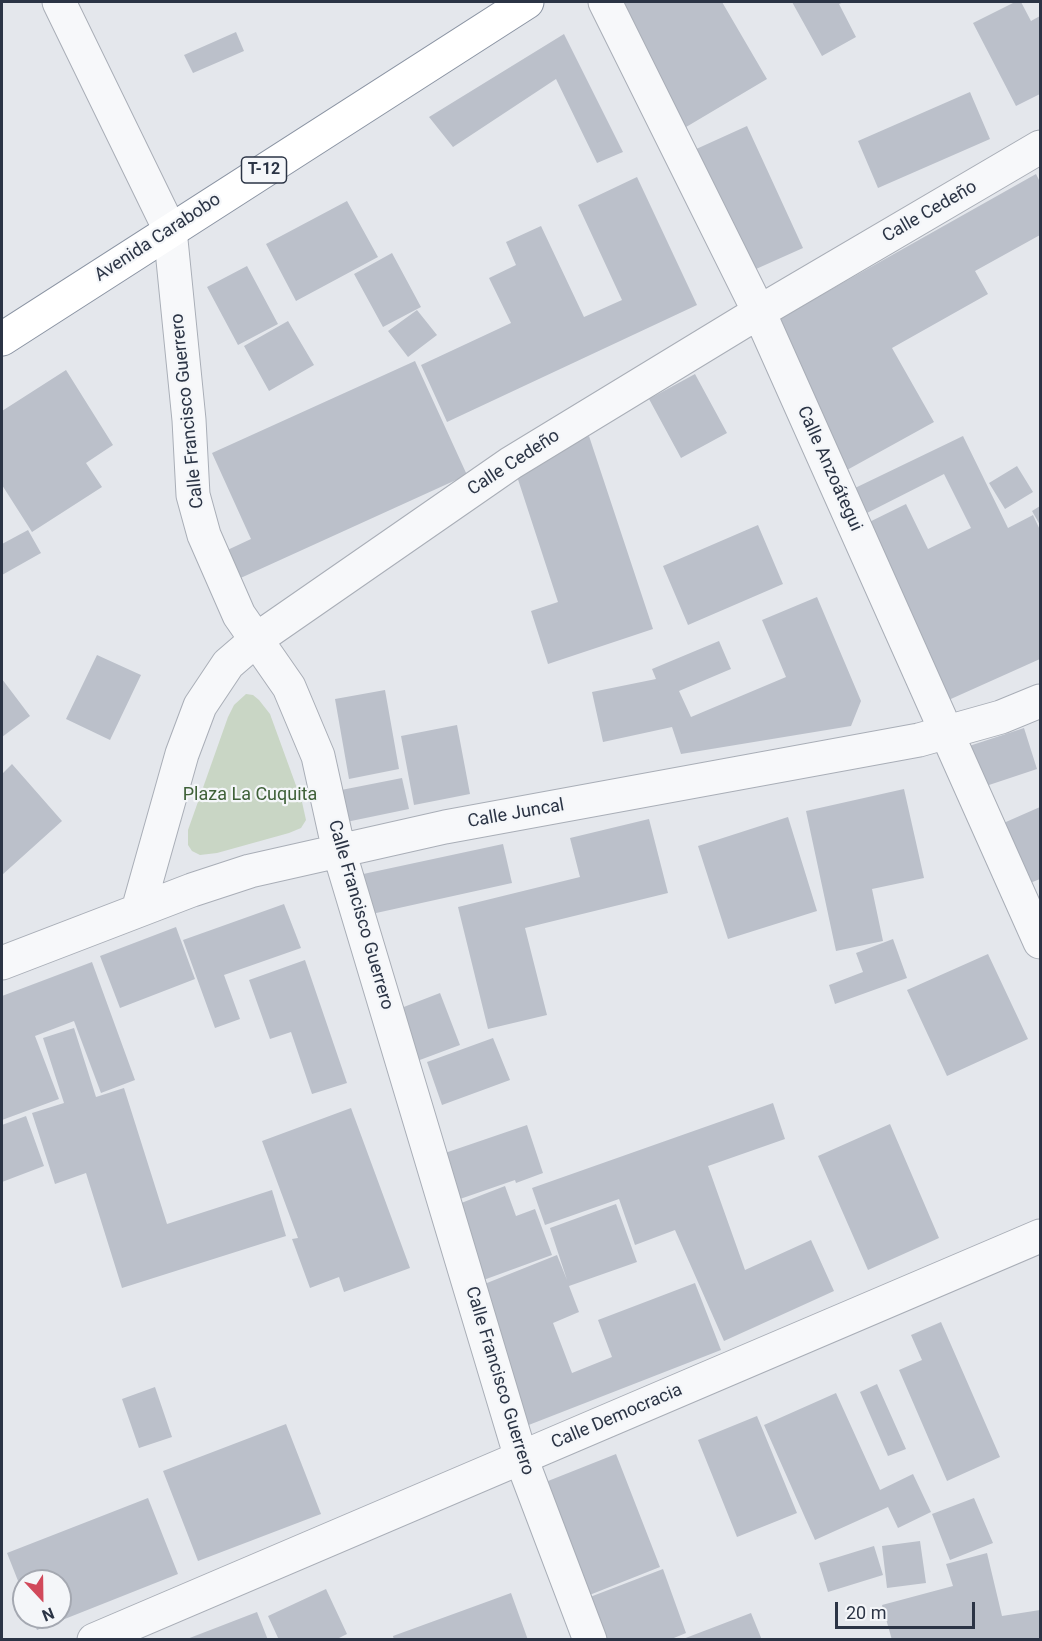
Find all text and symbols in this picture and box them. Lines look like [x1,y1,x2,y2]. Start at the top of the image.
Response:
road number: T-12 [242,157,286,183]
street label: Calle Cedeño [879,176,981,248]
street label: Avenida Carabobo [91,189,225,287]
street label: Calle Francisco Guerrero [167,312,209,510]
street label: Calle Anzoátegui [792,403,866,535]
street label: Calle Cedeño [464,425,564,501]
park label: Plaza La Cuquita [183,784,317,806]
street label: Calle Juncal [466,795,566,833]
street label: Calle Francisco Guerrero [323,818,397,1012]
street label: Calle Francisco Guerrero [460,1284,538,1478]
street label: Calle Democracia [548,1380,686,1454]
north arrow [12,1569,72,1629]
scale bar [838,1590,978,1628]
text: 20 m [846,1602,886,1623]
text: N [39,1603,57,1625]

